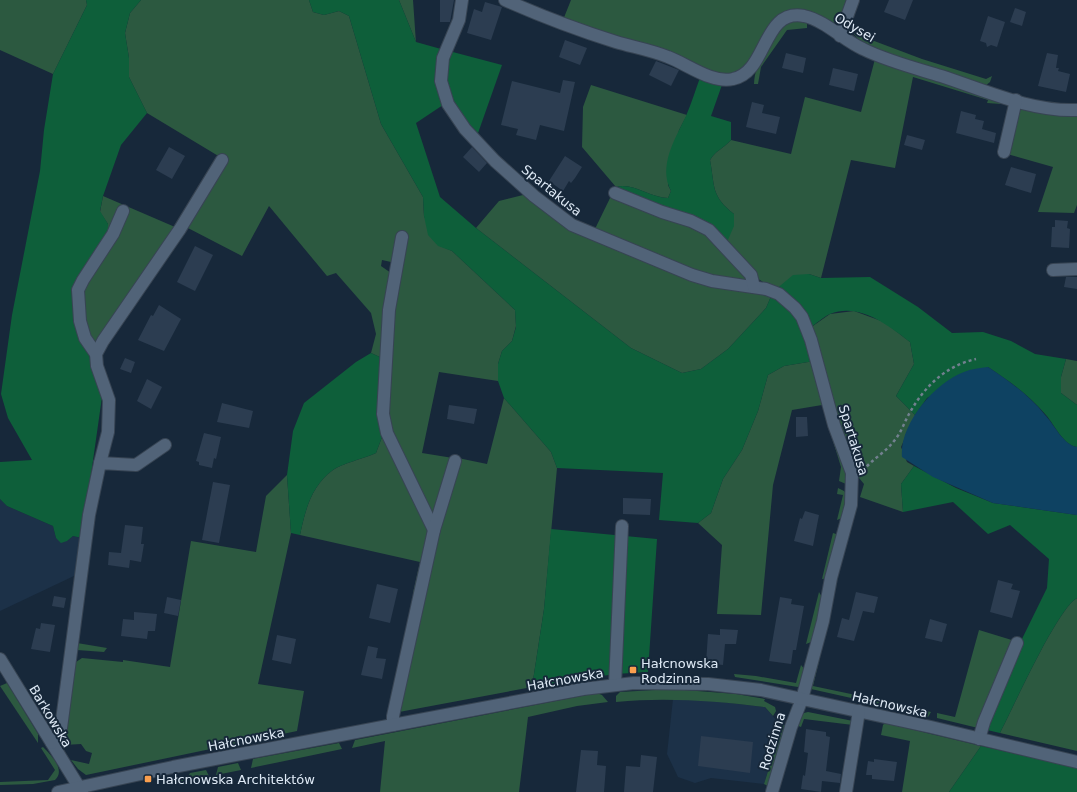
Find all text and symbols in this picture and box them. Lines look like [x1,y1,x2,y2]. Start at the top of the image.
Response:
street label: Odysei [832,10,878,45]
street label: Spartakusa [519,162,585,219]
street label: Spartakusa [836,403,871,477]
place label: Hałcnowska Rodzinna [641,656,718,686]
street label: Hałcnowska [526,665,605,694]
marker: Hałcnowska Rodzinna [628,665,638,675]
street label: Barkowska [26,682,75,750]
street label: Hałcnowska [850,688,929,721]
street label: Rodzinna [757,710,788,772]
street label: Hałcnowska [207,725,286,754]
place label: Hałcnowska Architektów [156,772,315,787]
marker: Hałcnowska Architektów [143,774,153,784]

